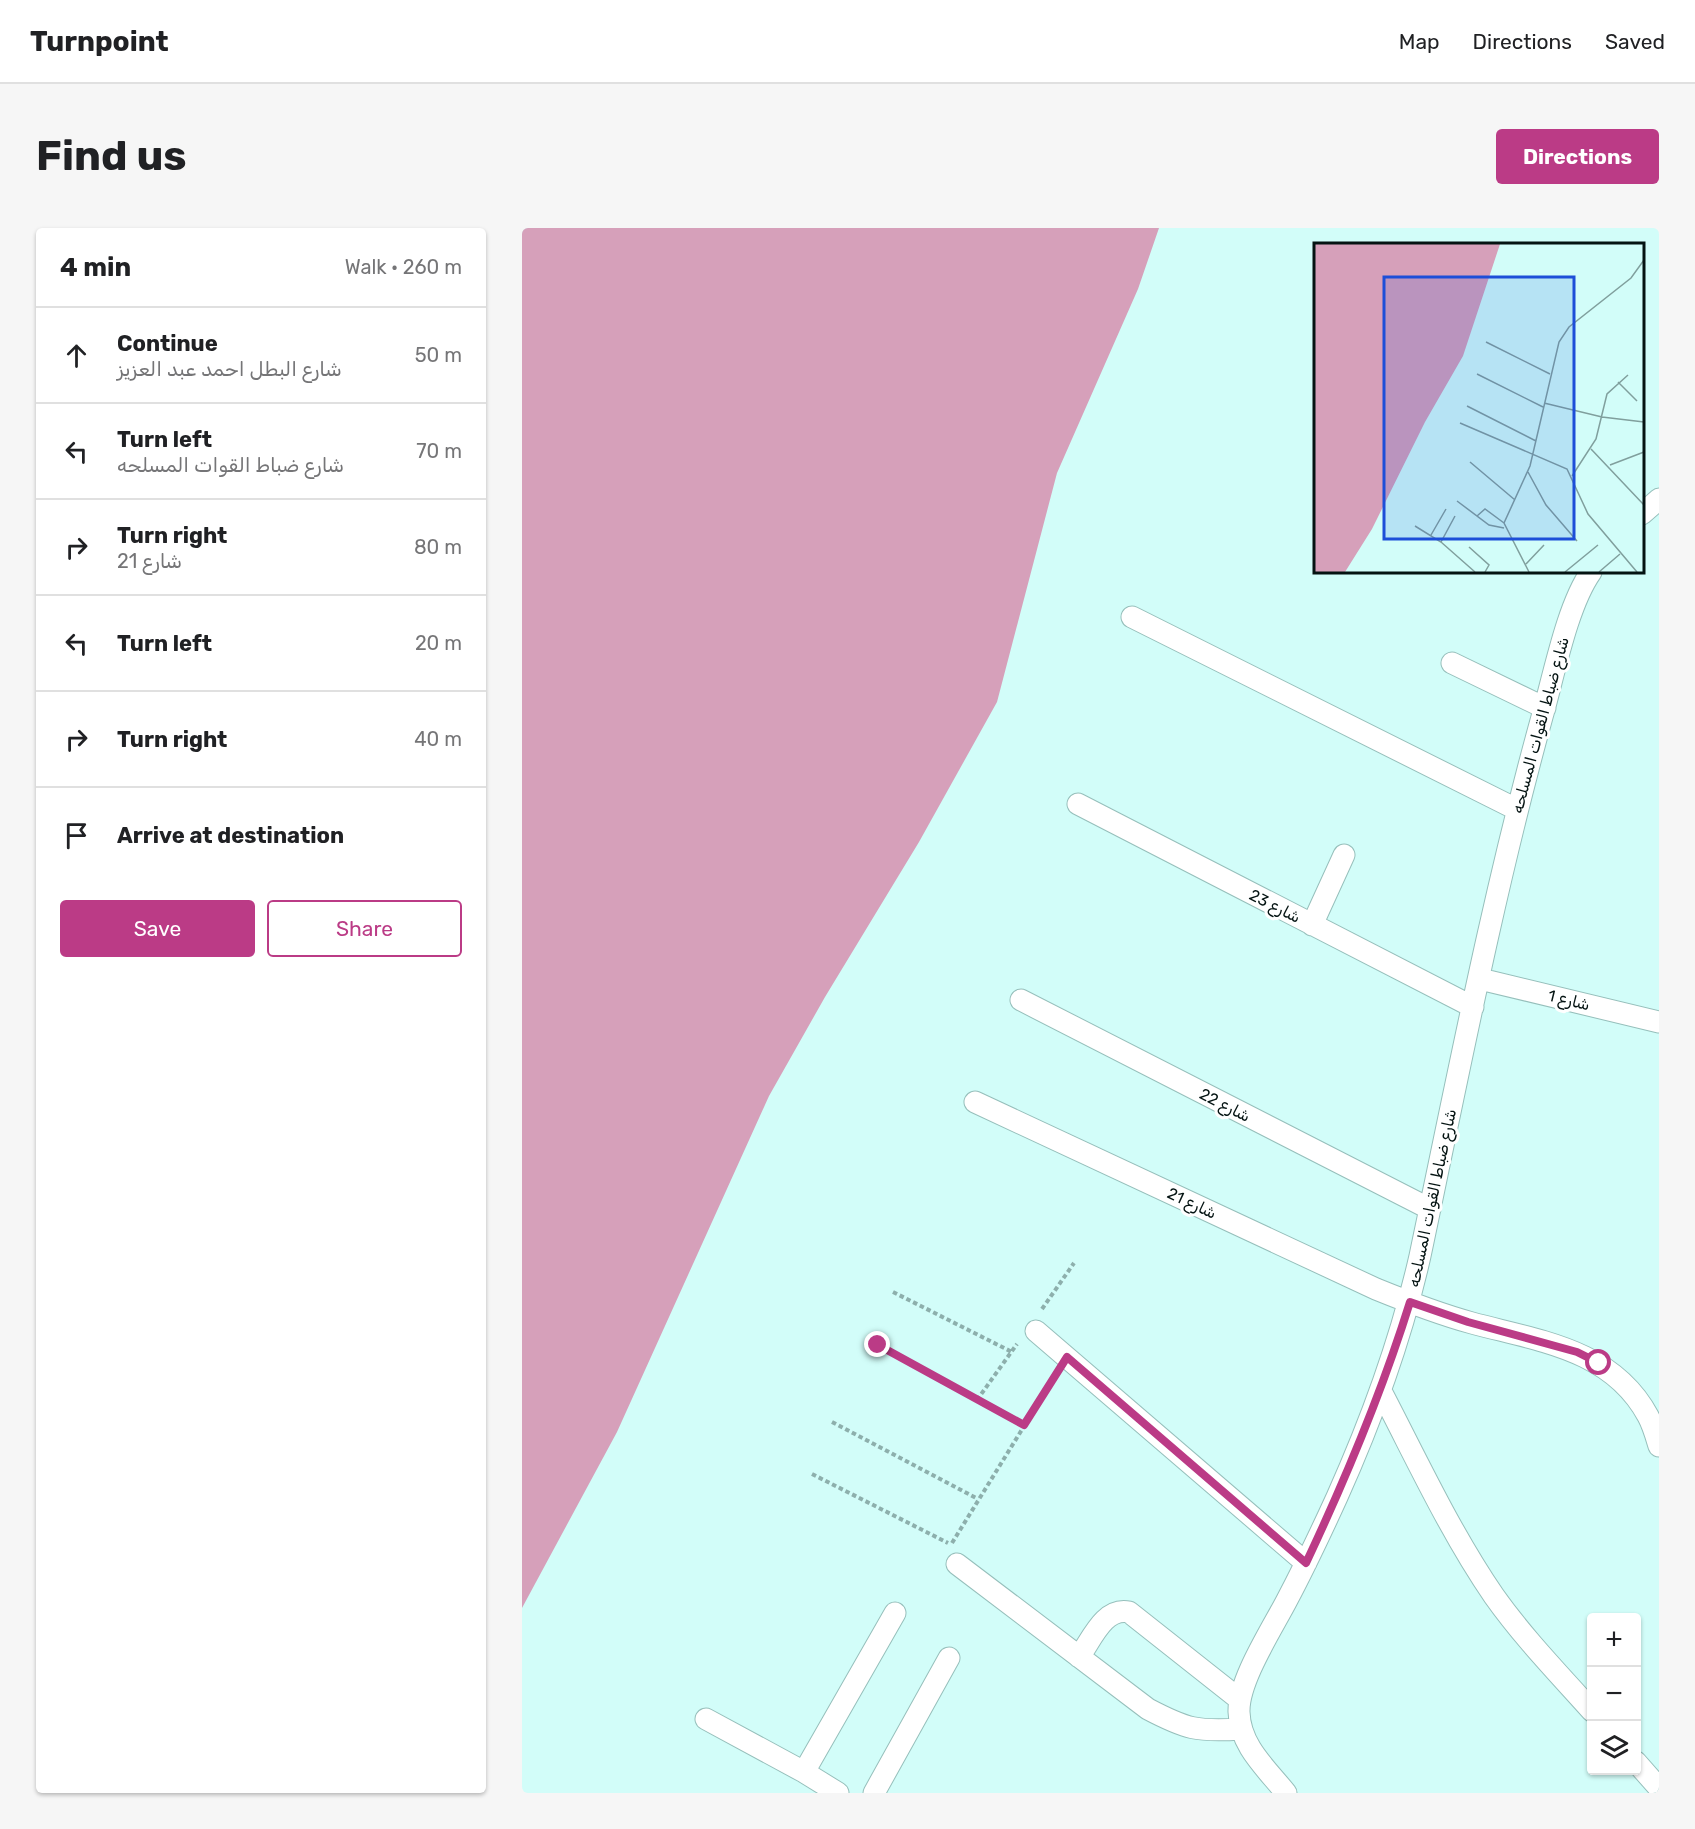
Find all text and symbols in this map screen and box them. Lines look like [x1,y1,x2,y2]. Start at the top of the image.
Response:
text: Turnpoint [30,25,169,58]
text: Map [1399,29,1440,54]
text: Directions [1473,29,1572,54]
text: Saved [1605,29,1665,54]
button: Directions [1496,129,1659,184]
text: Find us [36,131,187,181]
inset map [1314,243,1644,573]
text: 4 min [60,252,131,283]
text: Walk · 260 m [345,255,462,279]
text: Continue [117,330,218,357]
icon: ahead [60,339,93,372]
text: 50 m [415,343,462,367]
text: شارع البطل احمد عبد العزيز [117,357,342,381]
text: Turn left [117,426,212,453]
icon: left [60,435,93,468]
text: 70 m [416,439,462,463]
text: شارع ضباط القوات المسلحه [117,453,344,477]
text: Turn right [117,522,227,549]
icon: right [60,531,93,564]
text: 80 m [414,535,462,559]
text: شارع 21 [117,549,182,573]
icon: left [60,627,93,660]
text: Turn left [117,630,212,657]
text: 20 m [415,631,462,655]
street label: شارع ضباط القوات المسلحه [1507,635,1575,816]
icon: right [60,723,93,756]
text: Turn right [117,726,227,753]
text: 40 m [414,727,462,751]
icon: arrive [60,819,93,852]
text: Arrive at destination [117,822,344,849]
street label: شارع 23 [1245,885,1304,929]
button: Save [60,900,255,957]
button: Share [267,900,462,957]
street label: شارع 1 [1546,986,1592,1016]
street label: شارع 22 [1195,1084,1254,1128]
street label: شارع ضباط القوات المسلحه [1404,1107,1462,1289]
street label: شارع 21 [1164,1183,1220,1224]
route end [864,1331,890,1357]
route start [1585,1349,1611,1375]
map controls [1587,1613,1641,1775]
button: + [1587,1613,1641,1667]
button: − [1587,1667,1641,1721]
button: layers [1587,1721,1641,1775]

